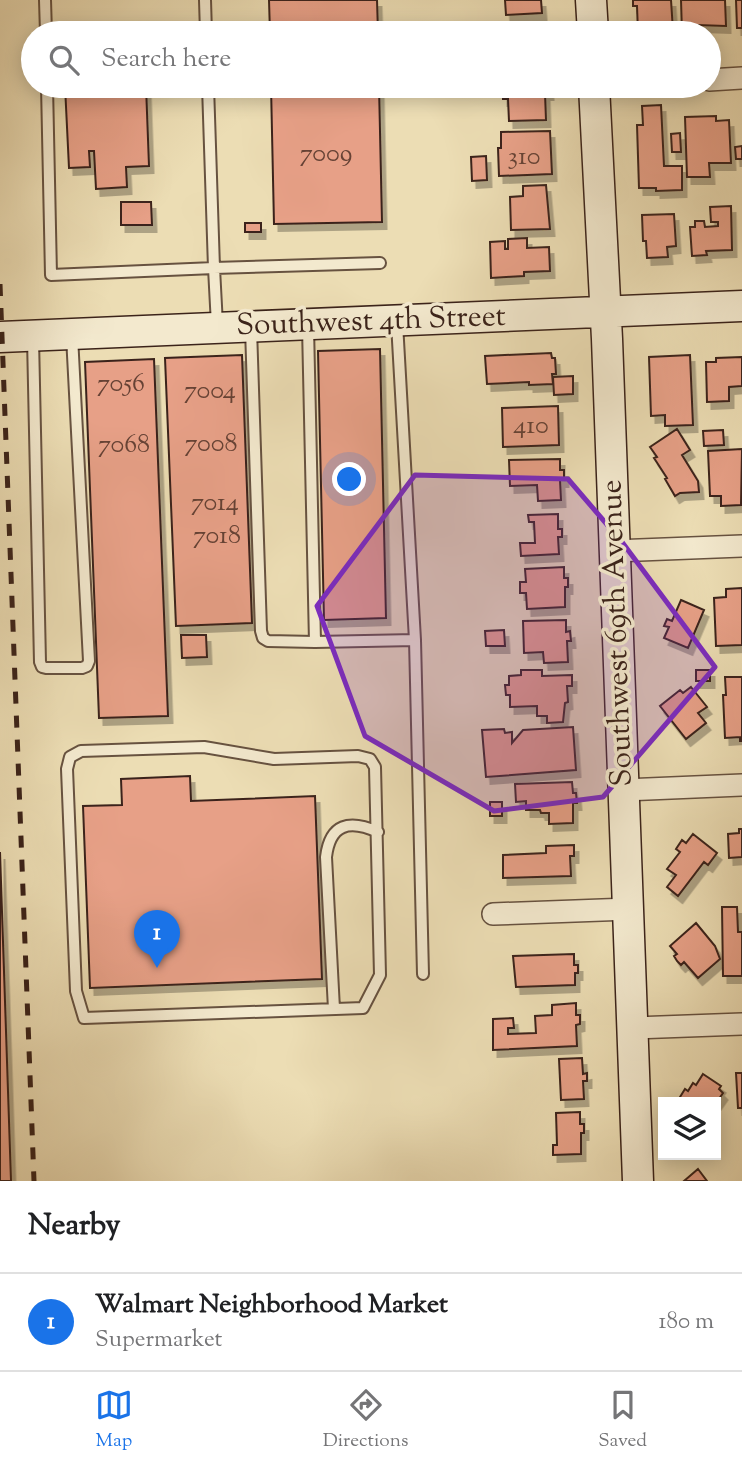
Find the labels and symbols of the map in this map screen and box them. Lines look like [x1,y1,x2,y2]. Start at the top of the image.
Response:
house number: 7009 [300,136,352,173]
house number: 310 [508,139,540,176]
street label: Southwest 4th Street [235,296,507,348]
house number: 7056 [97,366,145,403]
house number: 7004 [184,373,236,410]
house number: 410 [513,408,549,445]
house number: 7008 [184,426,238,463]
house number: 7068 [98,427,150,464]
your location [332,462,366,496]
street label: Southwest 69th Avenue [591,479,645,787]
house number: 7014 [191,485,239,522]
house number: 7018 [193,518,241,555]
pin: 1 [134,910,180,968]

